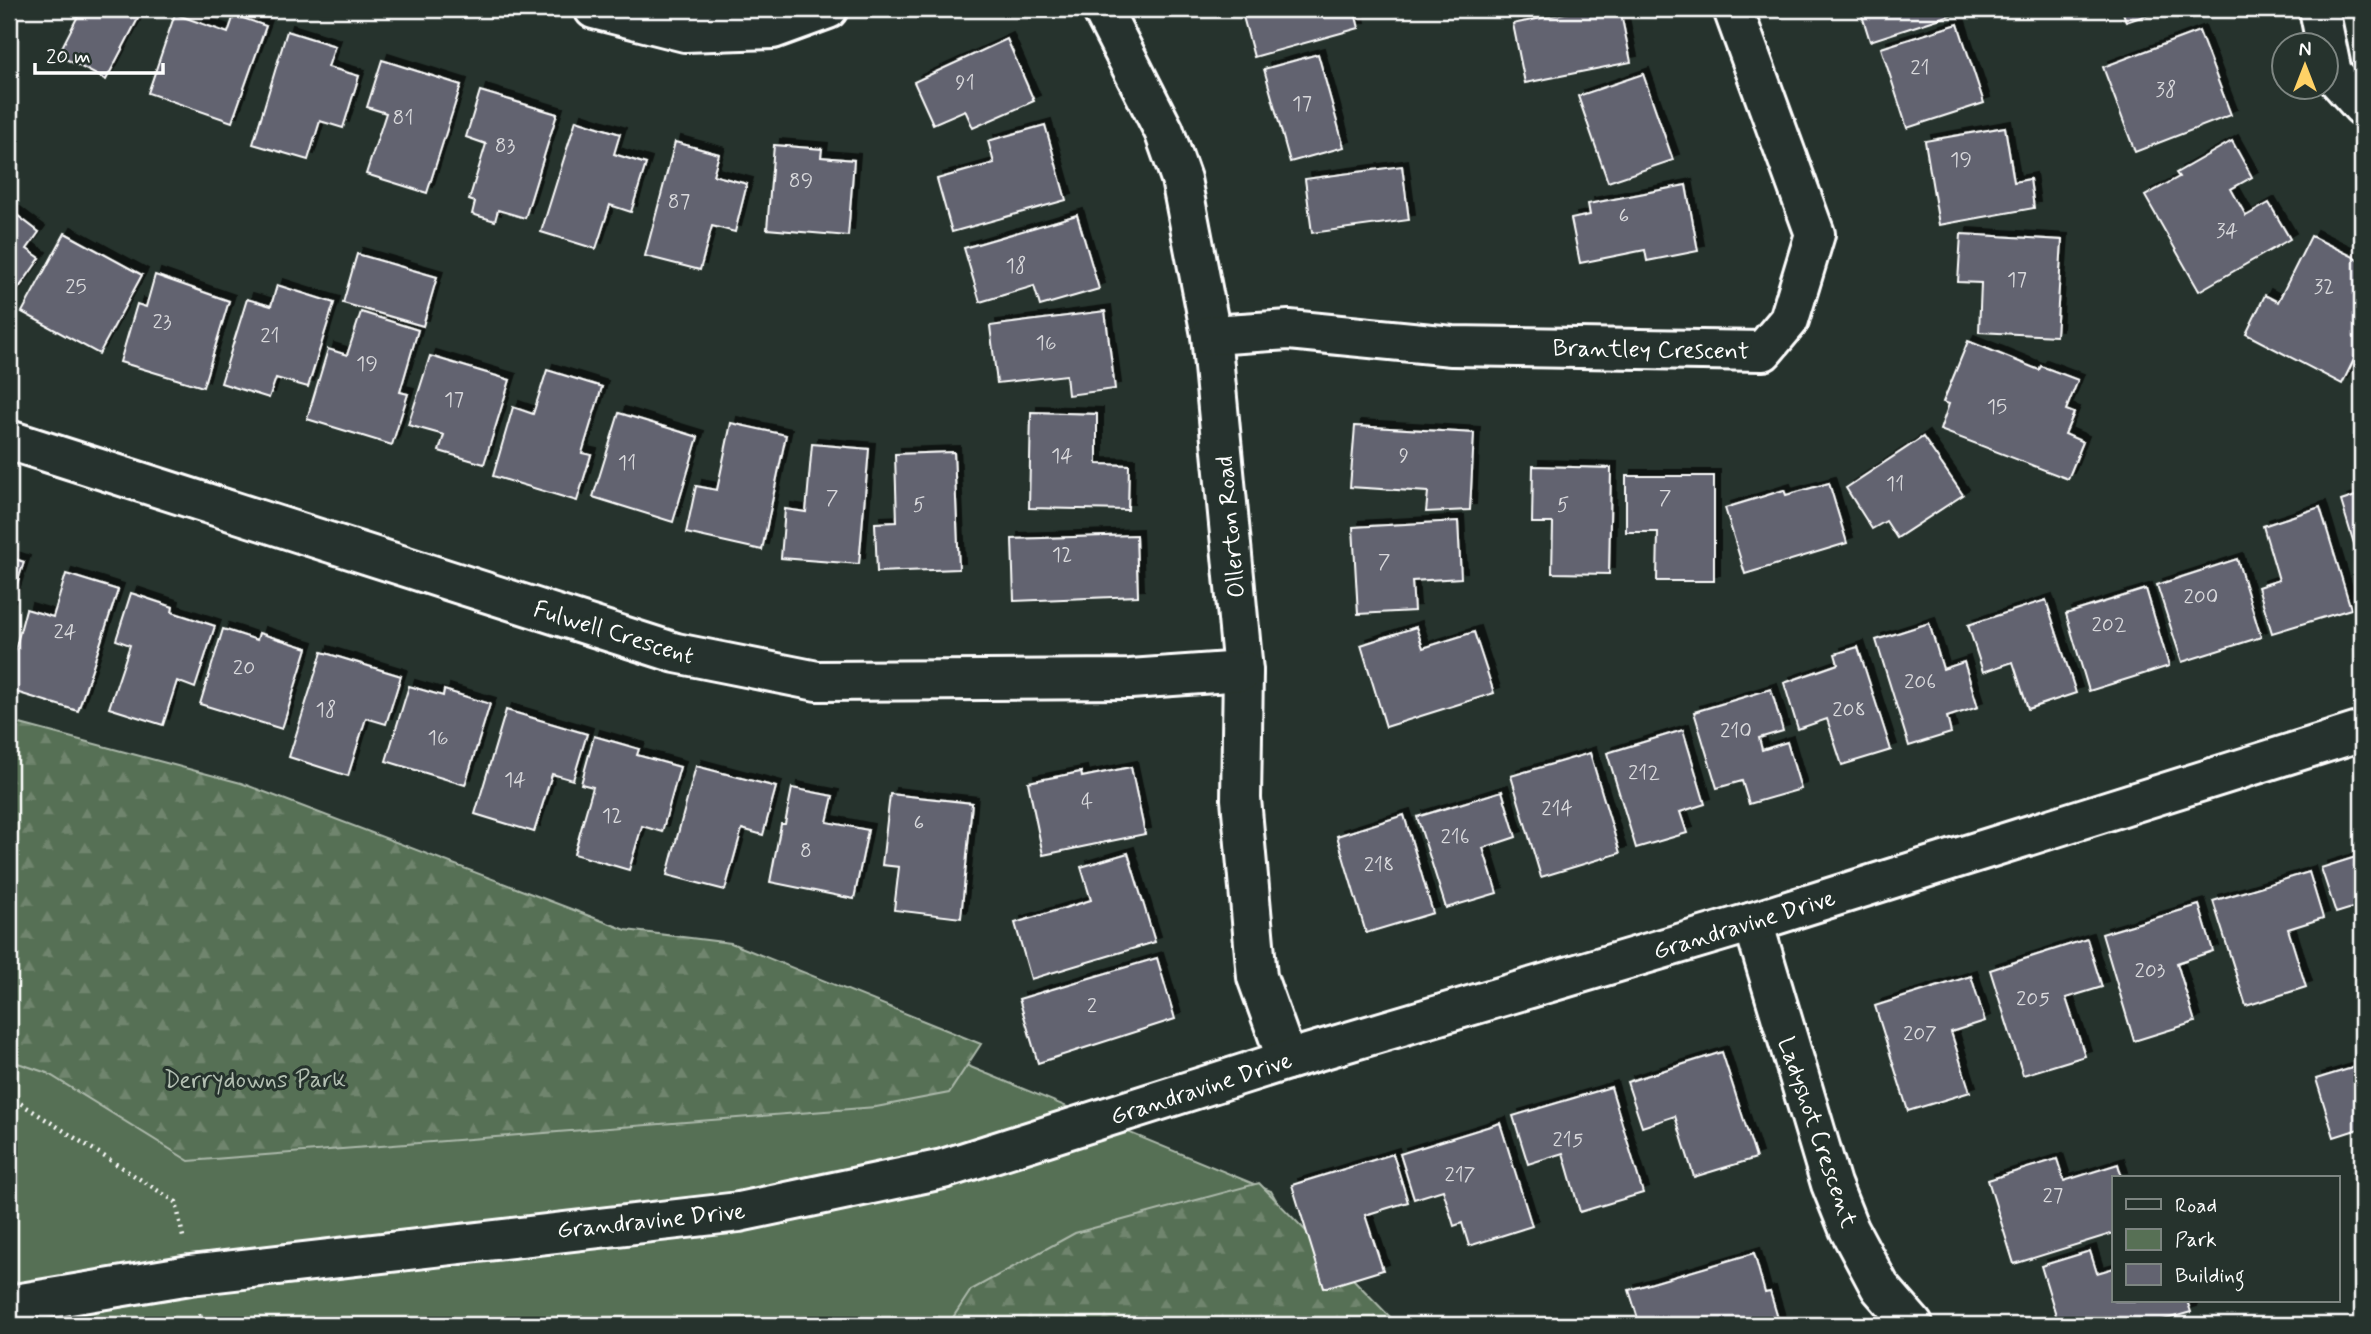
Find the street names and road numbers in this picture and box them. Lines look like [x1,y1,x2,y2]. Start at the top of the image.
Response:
street label: Brantley Crescent [1552,333,1750,368]
street label: Ollerton Road [1210,455,1253,599]
street label: Fulwell Crescent [530,594,698,673]
street label: Grandravine Drive [1649,883,1839,968]
street label: Ladyshot Crescent [1769,1033,1864,1232]
street label: Grandravine Drive [1107,1045,1296,1133]
street label: Grandravine Drive [555,1196,747,1247]

